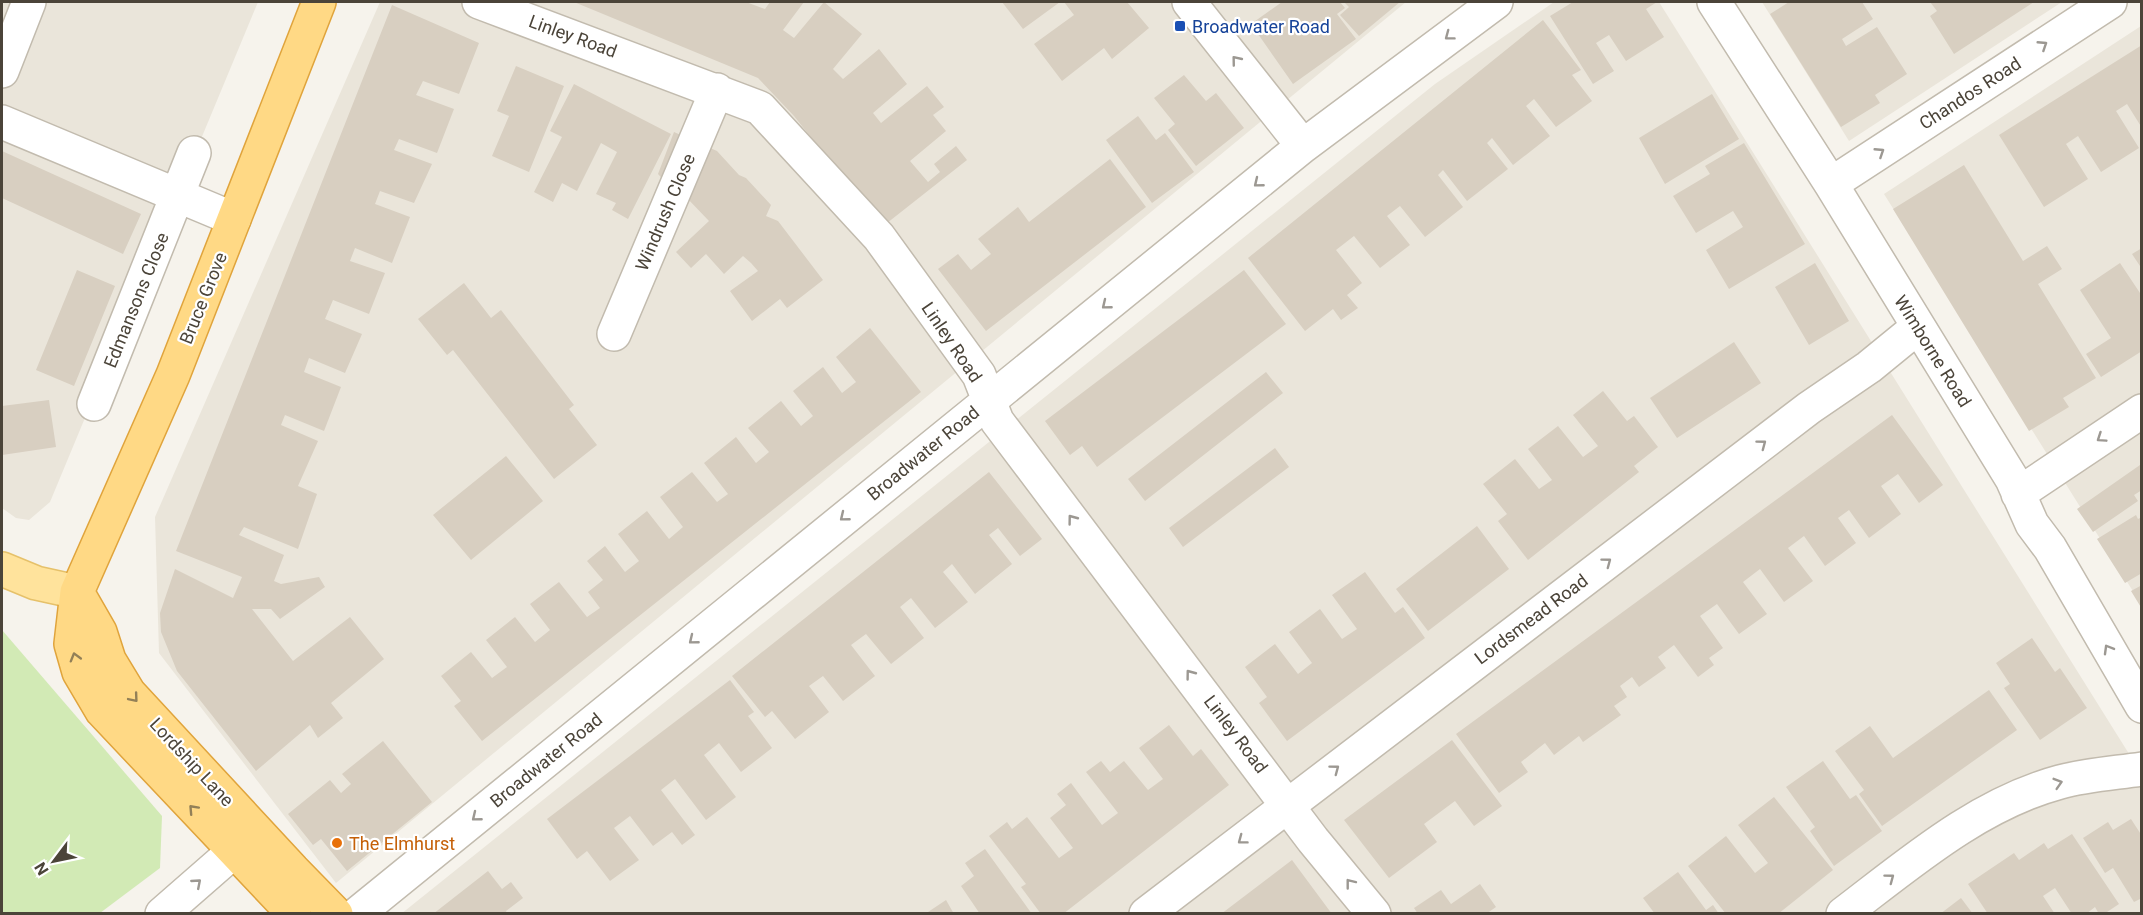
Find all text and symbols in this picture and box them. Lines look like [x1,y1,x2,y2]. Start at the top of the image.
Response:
street label: Linley Road [526,10,620,62]
place label: Broadwater Road [1192,16,1330,37]
marker: Broadwater Road [1173,19,1187,33]
one-way arrow [1445,29,1456,40]
one-way arrow [2036,41,2047,52]
street label: Chandos Road [1915,52,2025,134]
one-way arrow [1233,56,1244,67]
one-way arrow [1873,148,1884,159]
street label: Windrush Close [631,150,699,274]
one-way arrow [1253,175,1264,186]
street label: Edmansons Close [99,229,173,371]
street label: Bruce Grove [175,249,231,347]
street label: Wimborne Road [1890,291,1976,411]
one-way arrow [1102,297,1113,308]
street label: Linley Road [918,298,986,386]
street label: Broadwater Road [863,401,983,505]
one-way arrow [2097,431,2108,442]
one-way arrow [1756,440,1767,451]
one-way arrow [840,510,851,521]
one-way arrow [1069,515,1080,526]
one-way arrow [1600,558,1611,569]
street label: Lordsmead Road [1470,570,1592,668]
one-way arrow [688,633,699,644]
one-way arrow [2104,645,2116,655]
one-way arrow [70,652,82,662]
one-way arrow [1187,670,1198,681]
one-way arrow [126,691,137,702]
street label: Linley Road [1200,691,1272,777]
street label: Broadwater Road [486,708,606,812]
street label: Lordship Lane [146,713,238,811]
one-way arrow [1328,765,1339,776]
one-way arrow [2052,778,2063,790]
one-way arrow [189,806,200,817]
one-way arrow [472,809,483,820]
north arrow [24,831,84,891]
place label: The Elmhurst [349,833,455,854]
one-way arrow [1238,833,1249,844]
marker: The Elmhurst [330,836,344,850]
text: N [31,859,53,879]
one-way arrow [1883,875,1894,886]
one-way arrow [190,879,201,890]
one-way arrow [1347,879,1358,890]

